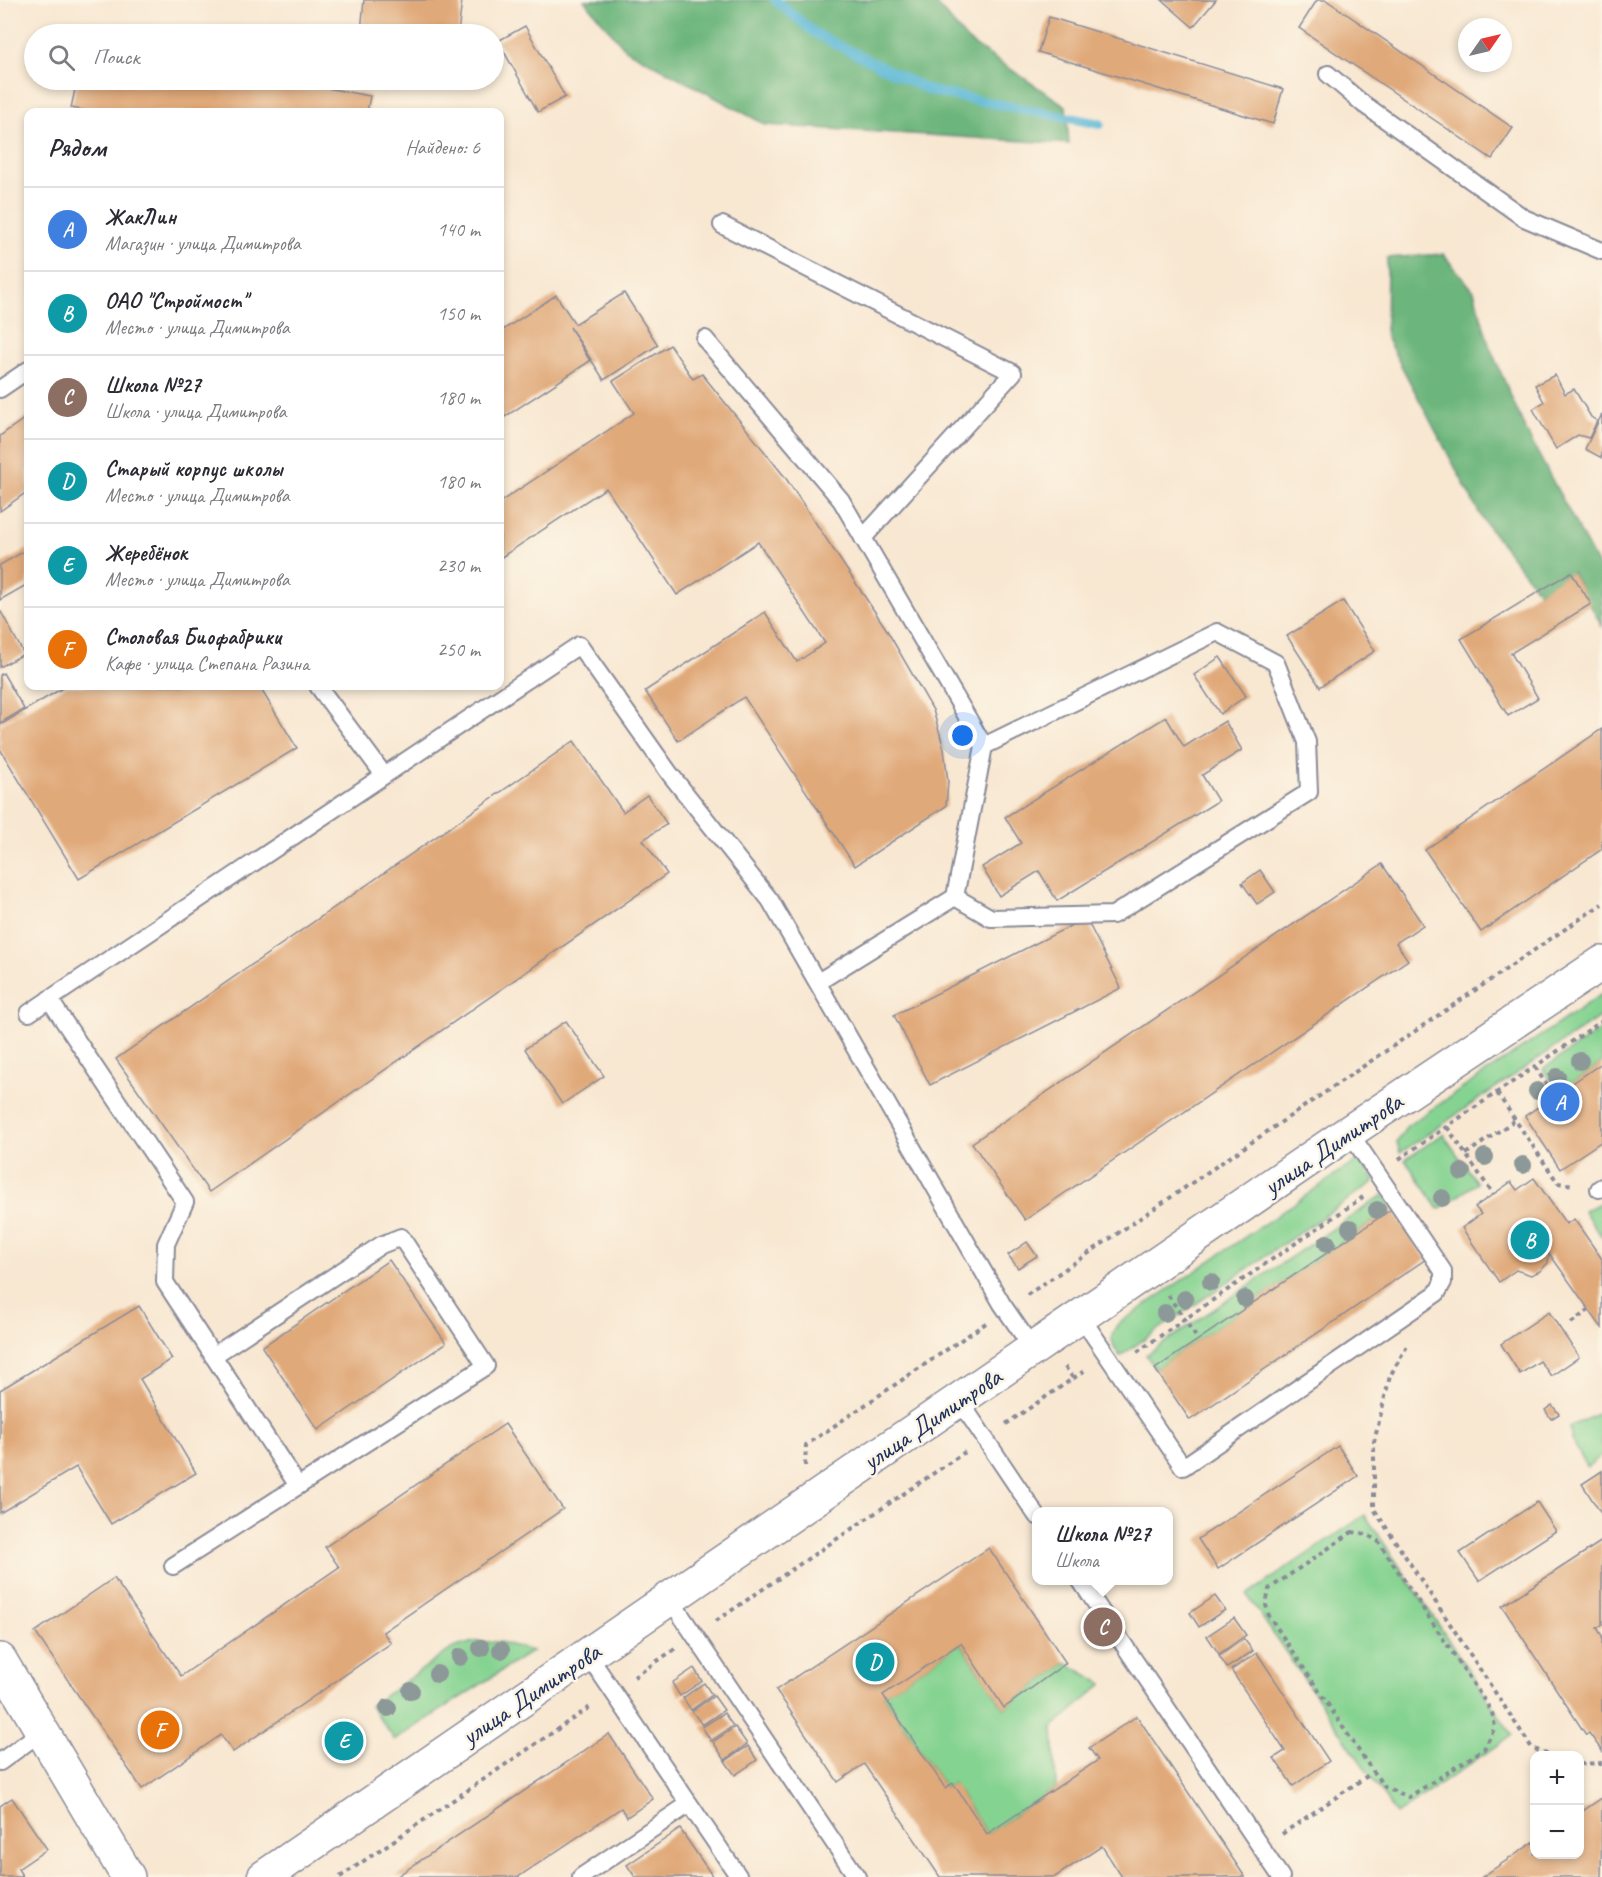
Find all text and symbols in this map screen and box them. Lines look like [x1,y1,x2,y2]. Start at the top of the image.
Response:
north arrow [1458,18,1512,72]
search box [24,24,504,90]
icon: search [45,41,78,74]
text: Поиск [93,43,139,71]
text: Рядом [48,131,106,164]
text: Найдено: 6 [405,135,480,160]
text: ЖакЛин [105,203,176,231]
text: A [62,217,73,242]
text: 140 m [437,217,480,242]
text: Магазин · улица Димитрова [105,231,300,256]
text: ОАО "Строймост" [105,287,247,315]
text: B [62,301,73,326]
text: 150 m [437,301,480,326]
text: Место · улица Димитрова [105,315,289,340]
text: Школа №27 [105,371,201,399]
text: C [63,385,72,410]
text: 180 m [437,385,480,410]
text: Школа · улица Димитрова [105,399,286,424]
text: Старый корпус школы [105,455,282,483]
text: D [62,469,73,494]
text: 180 m [437,469,480,494]
text: Место · улица Димитрова [105,483,289,508]
text: Жеребёнок [105,539,187,567]
text: E [62,553,73,578]
text: 230 m [437,553,480,578]
text: Место · улица Димитрова [105,567,289,592]
text: Столовая Биофабрики [105,623,281,651]
text: F [63,637,72,662]
text: 250 m [437,637,480,662]
text: Кафе · улица Степана Разина [105,651,309,676]
your location [948,721,977,750]
pin: A [1540,1080,1580,1124]
street label: улица Димитрова [1255,1084,1410,1204]
pin: B [1510,1218,1550,1262]
street label: улица Димитрова [854,1359,1009,1479]
popup [1032,1507,1173,1585]
text: Школа №27 [1055,1520,1150,1548]
text: Школа [1055,1548,1099,1573]
pin: C [1084,1604,1122,1650]
street label: улица Димитрова [453,1634,608,1754]
pin: D [856,1640,894,1684]
pin: F [140,1708,180,1752]
pin: E [324,1718,364,1764]
map controls [1530,1751,1584,1859]
button: + [1530,1751,1584,1805]
button: − [1530,1805,1584,1859]

